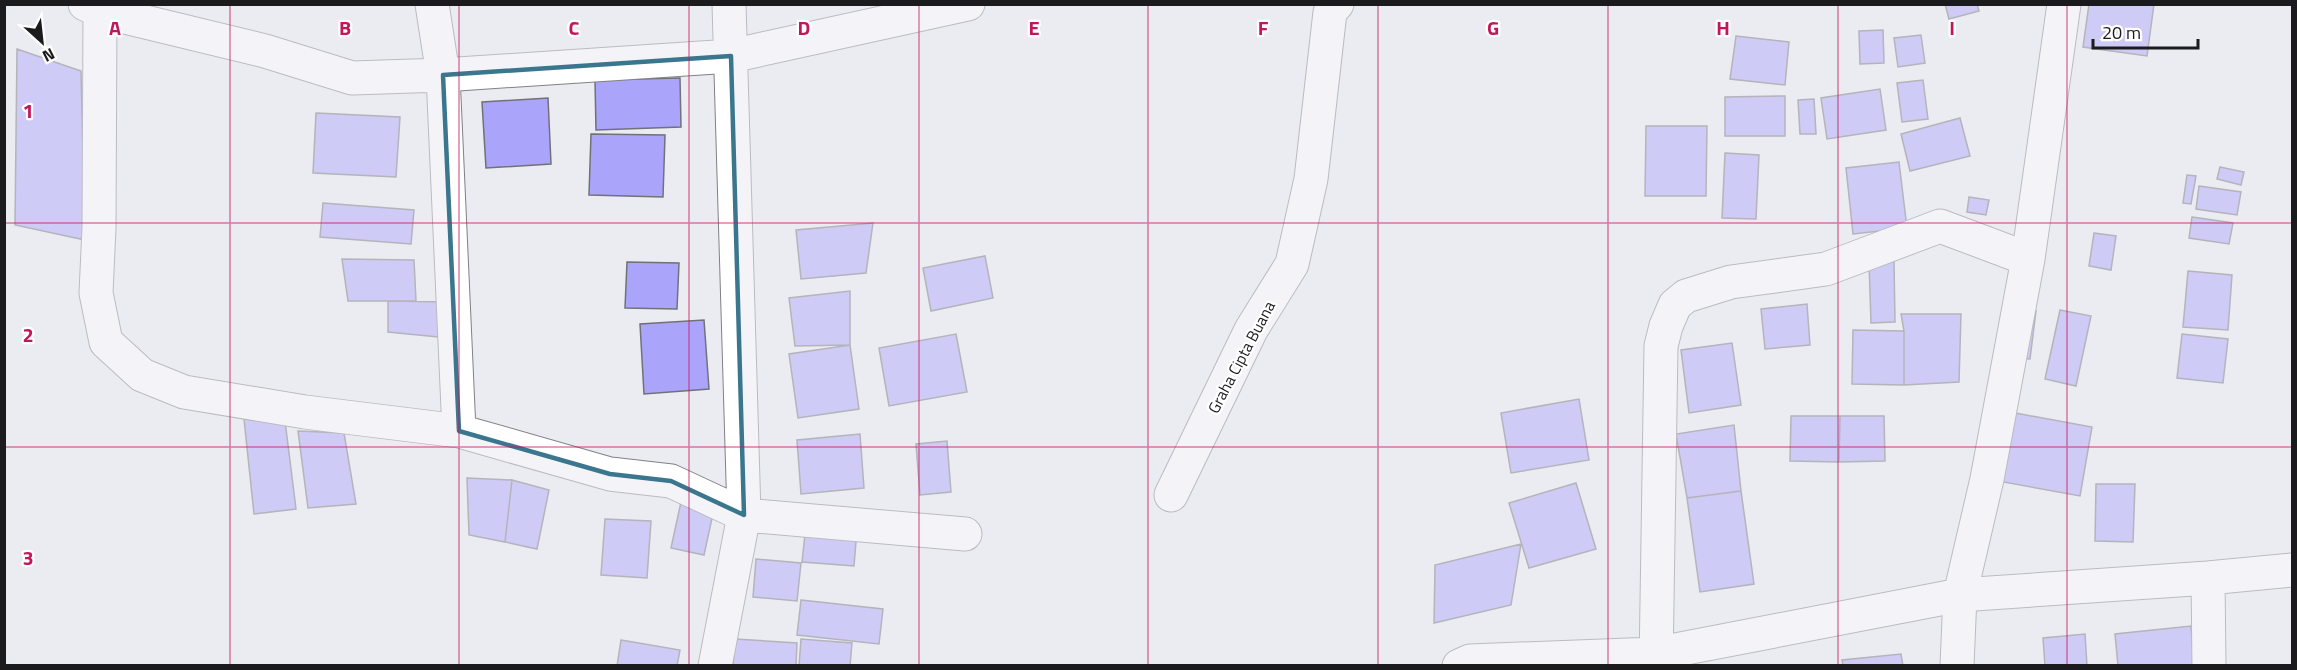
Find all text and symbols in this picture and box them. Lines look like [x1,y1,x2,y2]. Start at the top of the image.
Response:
north arrow [12,12,72,72]
text: A [109,12,121,43]
text: B [339,12,351,43]
text: C [569,12,580,43]
text: D [798,12,810,43]
text: E [1028,12,1040,43]
text: F [1258,12,1269,43]
text: G [1487,12,1499,43]
text: H [1716,12,1730,43]
text: I [1949,12,1955,43]
scale bar [2093,12,2198,50]
text: 20 m [2102,19,2141,46]
text: N [38,42,59,69]
text: 1 [22,95,34,126]
street label: Graha Cipta Buana [1201,297,1281,417]
text: 2 [22,319,34,350]
text: 3 [22,542,34,573]

